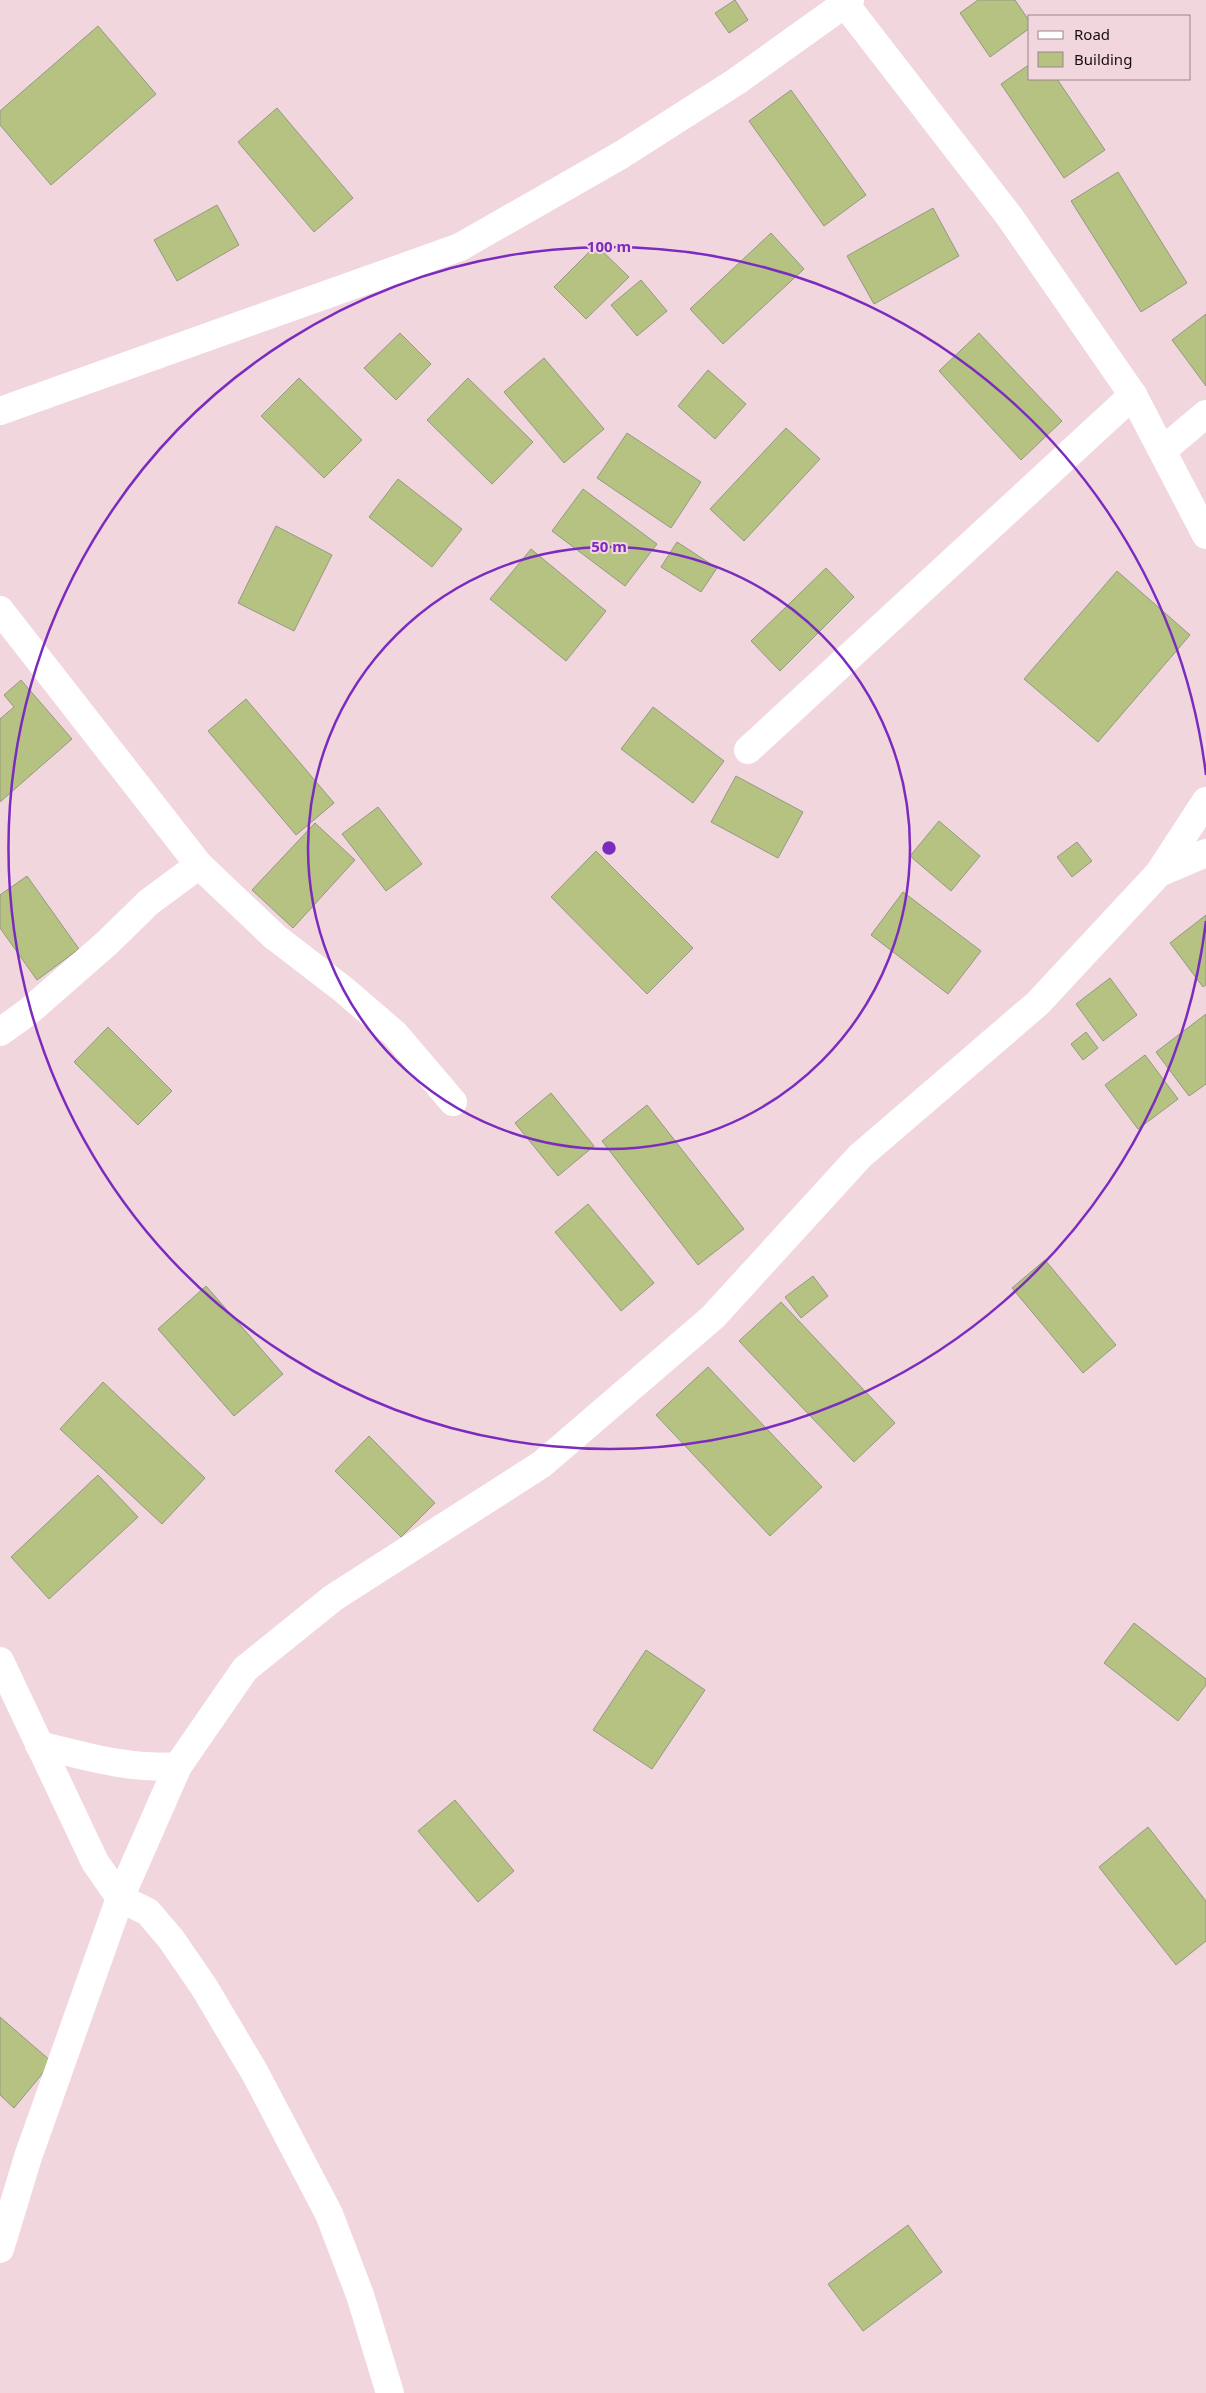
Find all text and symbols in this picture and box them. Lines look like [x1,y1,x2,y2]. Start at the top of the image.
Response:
legend [1028,15,1191,80]
text: Road [1074,24,1110,44]
text: Building [1074,49,1132,69]
text: 100 m [587,236,631,256]
text: 50 m [591,536,627,556]
centre of rings [600,839,618,857]

